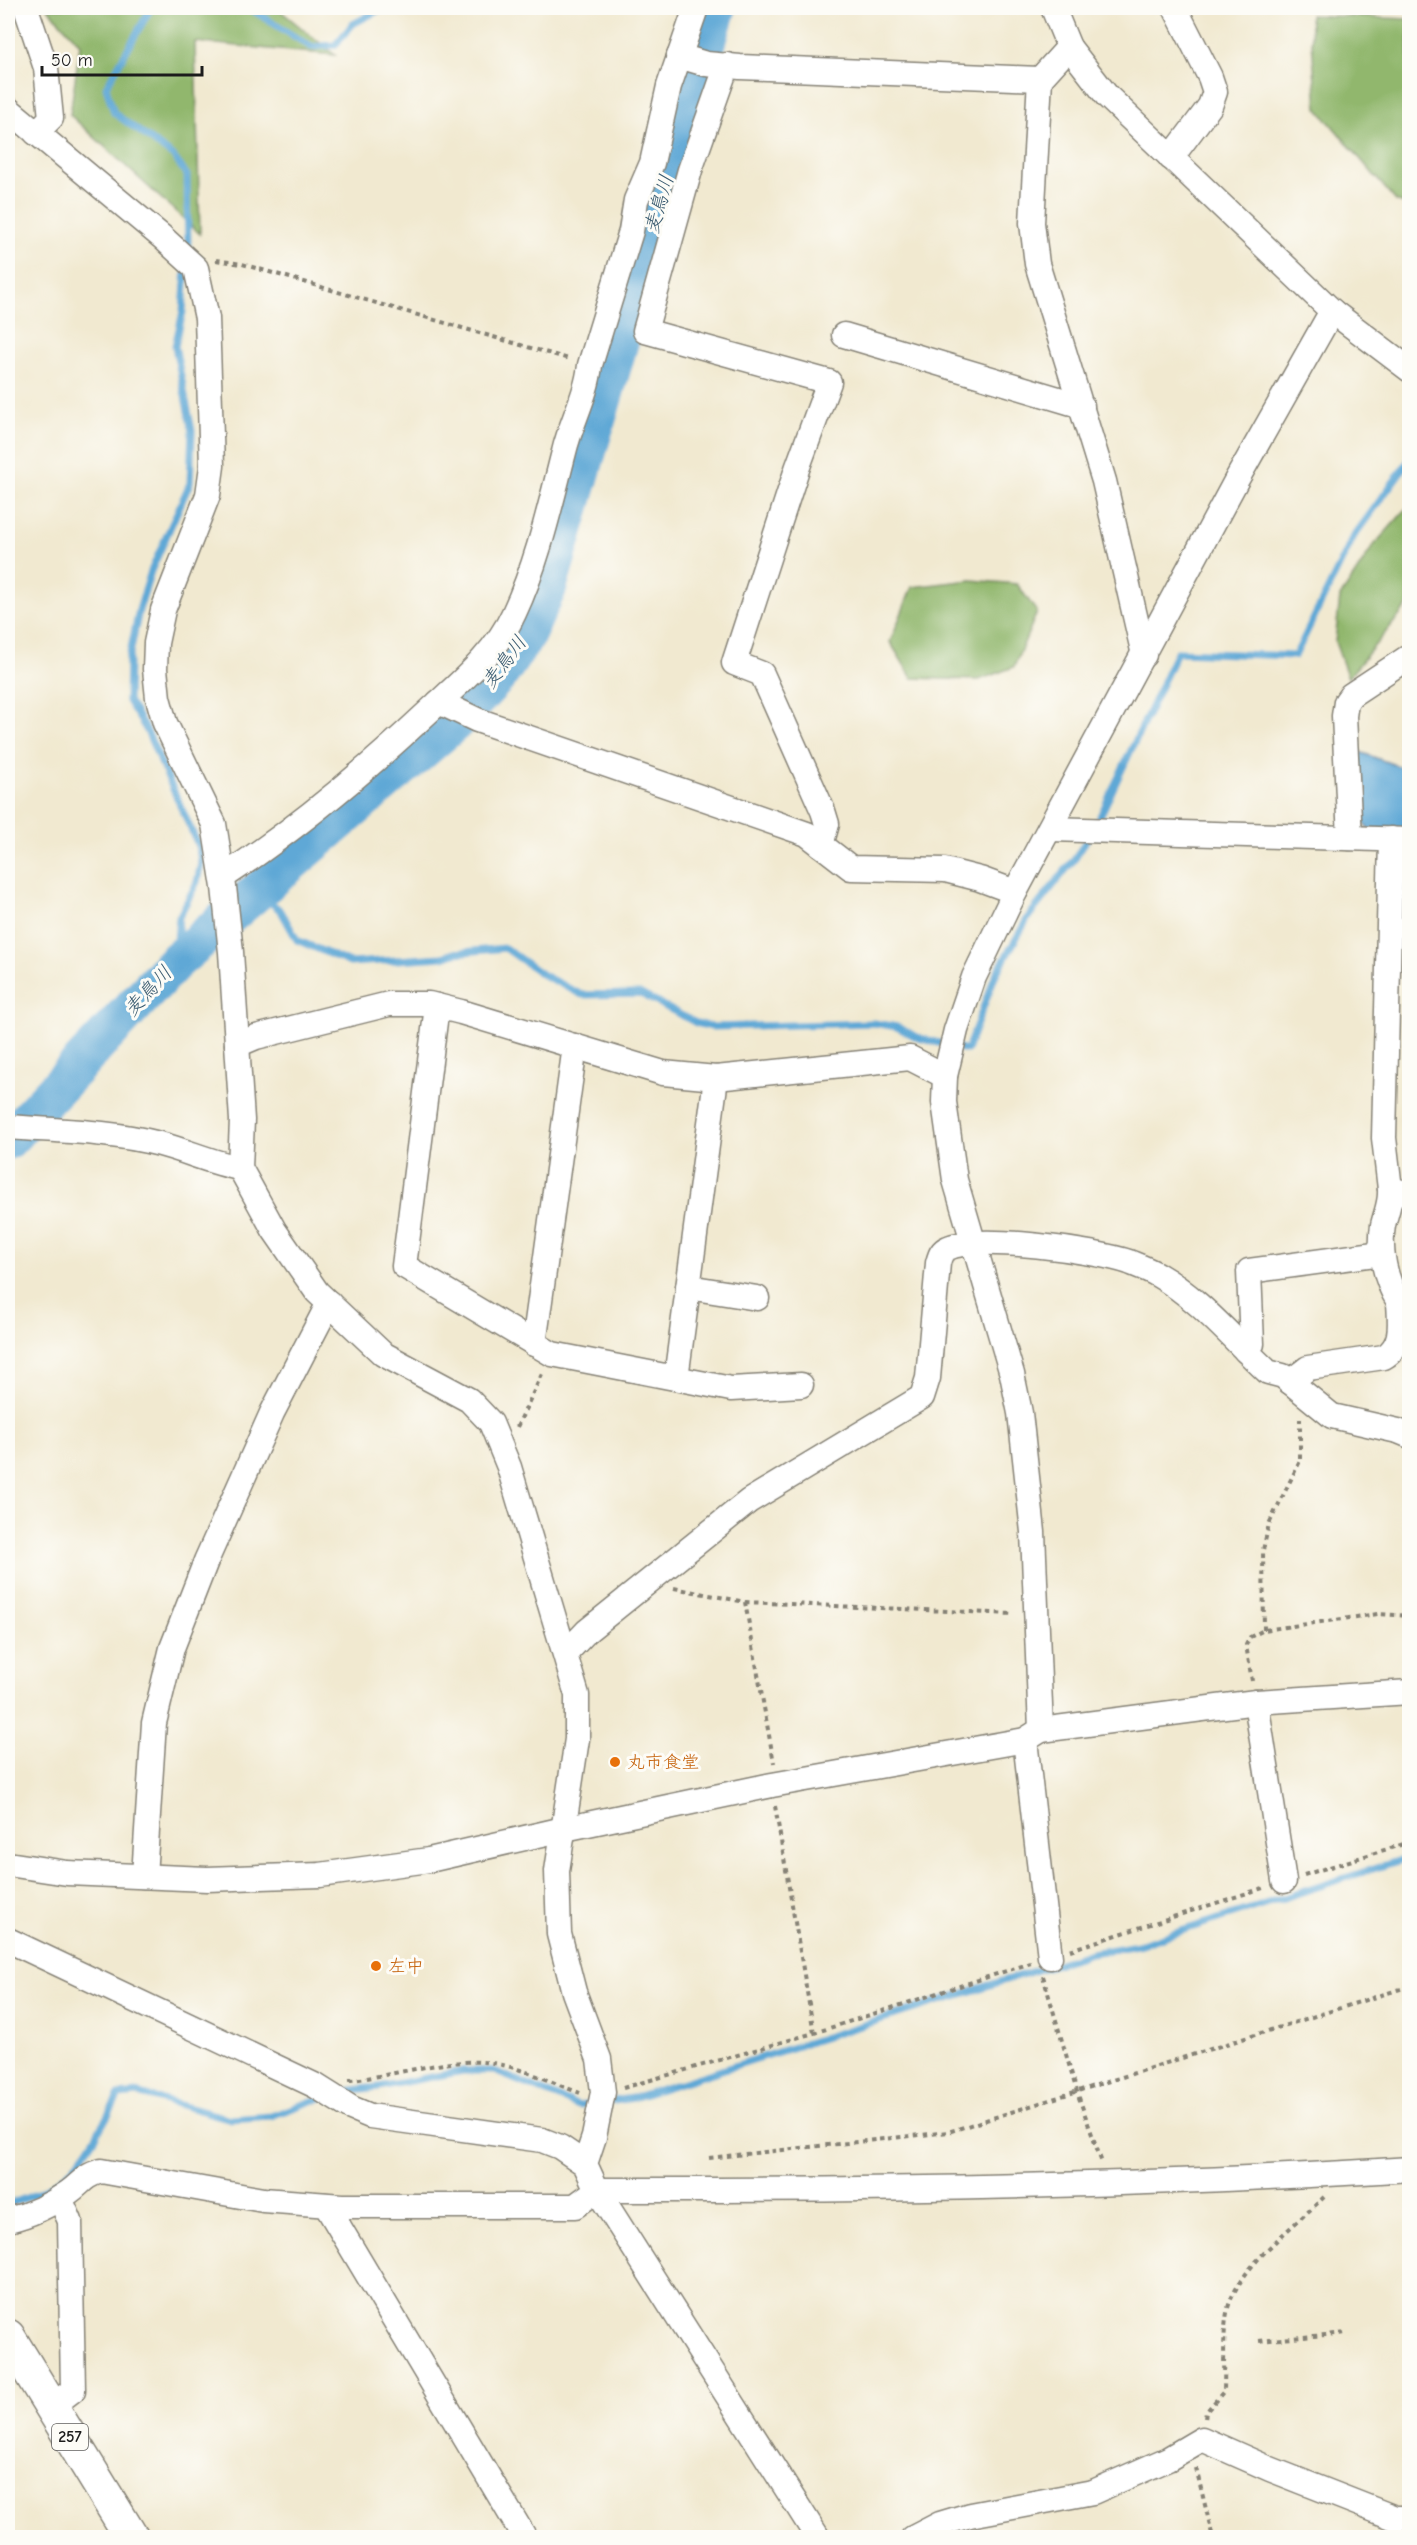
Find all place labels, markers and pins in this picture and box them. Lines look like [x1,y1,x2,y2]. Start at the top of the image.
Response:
place label: 丸市食堂 [627,1752,699,1773]
marker: 丸市食堂 [608,1755,622,1769]
place label: 左中 [388,1956,424,1977]
marker: 左中 [369,1959,383,1973]

